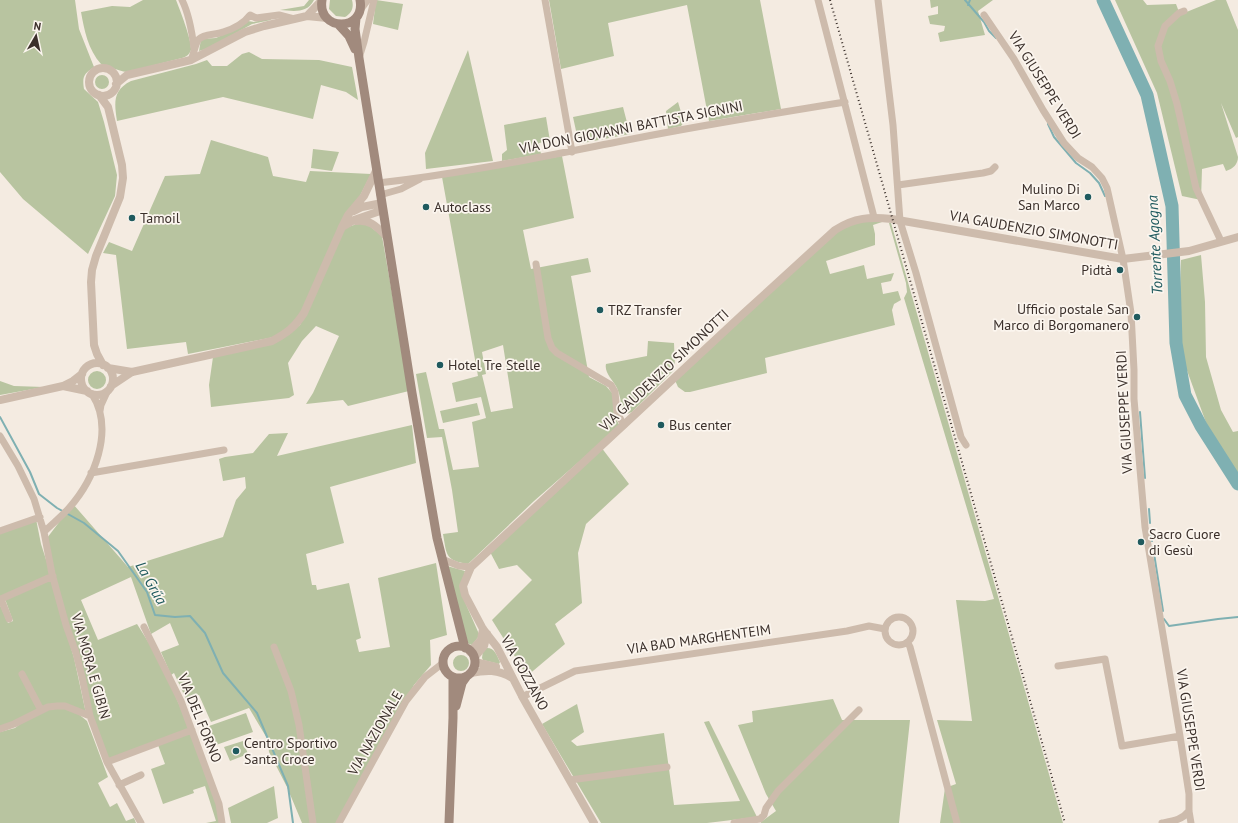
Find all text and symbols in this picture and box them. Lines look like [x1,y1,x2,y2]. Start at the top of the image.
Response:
north arrow [16,16,56,56]
text: N [33,19,42,34]
street label: VIA GIUSEPPE VERDI [1004,27,1085,142]
street label: VIA DON GIOVANNI BATTISTA SIGNINI [517,96,744,158]
place label: Mulino Di San Marco [1018,180,1080,214]
marker: Mulino Di San Marco [1083,192,1093,202]
water label: Torrente Agogna [1142,194,1167,295]
place label: Autoclass [434,198,491,216]
marker: Autoclass [421,202,431,212]
street label: VIA GAUDENZIO SIMONOTTI [947,206,1120,254]
place label: Tamoil [140,209,180,227]
marker: Tamoil [127,213,137,223]
place label: Pidtà [1081,261,1112,279]
marker: Pidtà [1115,265,1125,275]
place label: Ufficio postale San Marco di Borgomanero [993,300,1129,334]
place label: TRZ Transfer [608,301,682,319]
street label: VIA GAUDENZIO SIMONOTTI [595,305,733,435]
marker: TRZ Transfer [595,305,605,315]
marker: Ufficio postale San Marco di Borgomanero [1132,312,1142,322]
street label: VIA GIUSEPPE VERDI [1112,350,1136,475]
place label: Hotel Tre Stelle [448,356,540,374]
marker: Hotel Tre Stelle [435,360,445,370]
place label: Bus center [669,416,732,434]
marker: Bus center [656,420,666,430]
place label: Sacro Cuore di Gesù [1149,525,1220,559]
marker: Sacro Cuore di Gesù [1136,537,1146,547]
water label: La Grűa [132,558,172,608]
street label: VIA MORA E GIBIN [67,610,115,721]
street label: VIA BAD MARGHENTEIM [625,620,772,658]
street label: VIA GOZZANO [497,631,553,714]
street label: VIA GIUSEPPE VERDI [1172,667,1210,792]
street label: VIA DEL FORNO [174,670,226,765]
street label: VIA NAZIONALE [343,688,406,779]
place label: Centro Sportivo Santa Croce [244,734,337,768]
marker: Centro Sportivo Santa Croce [231,746,241,756]

